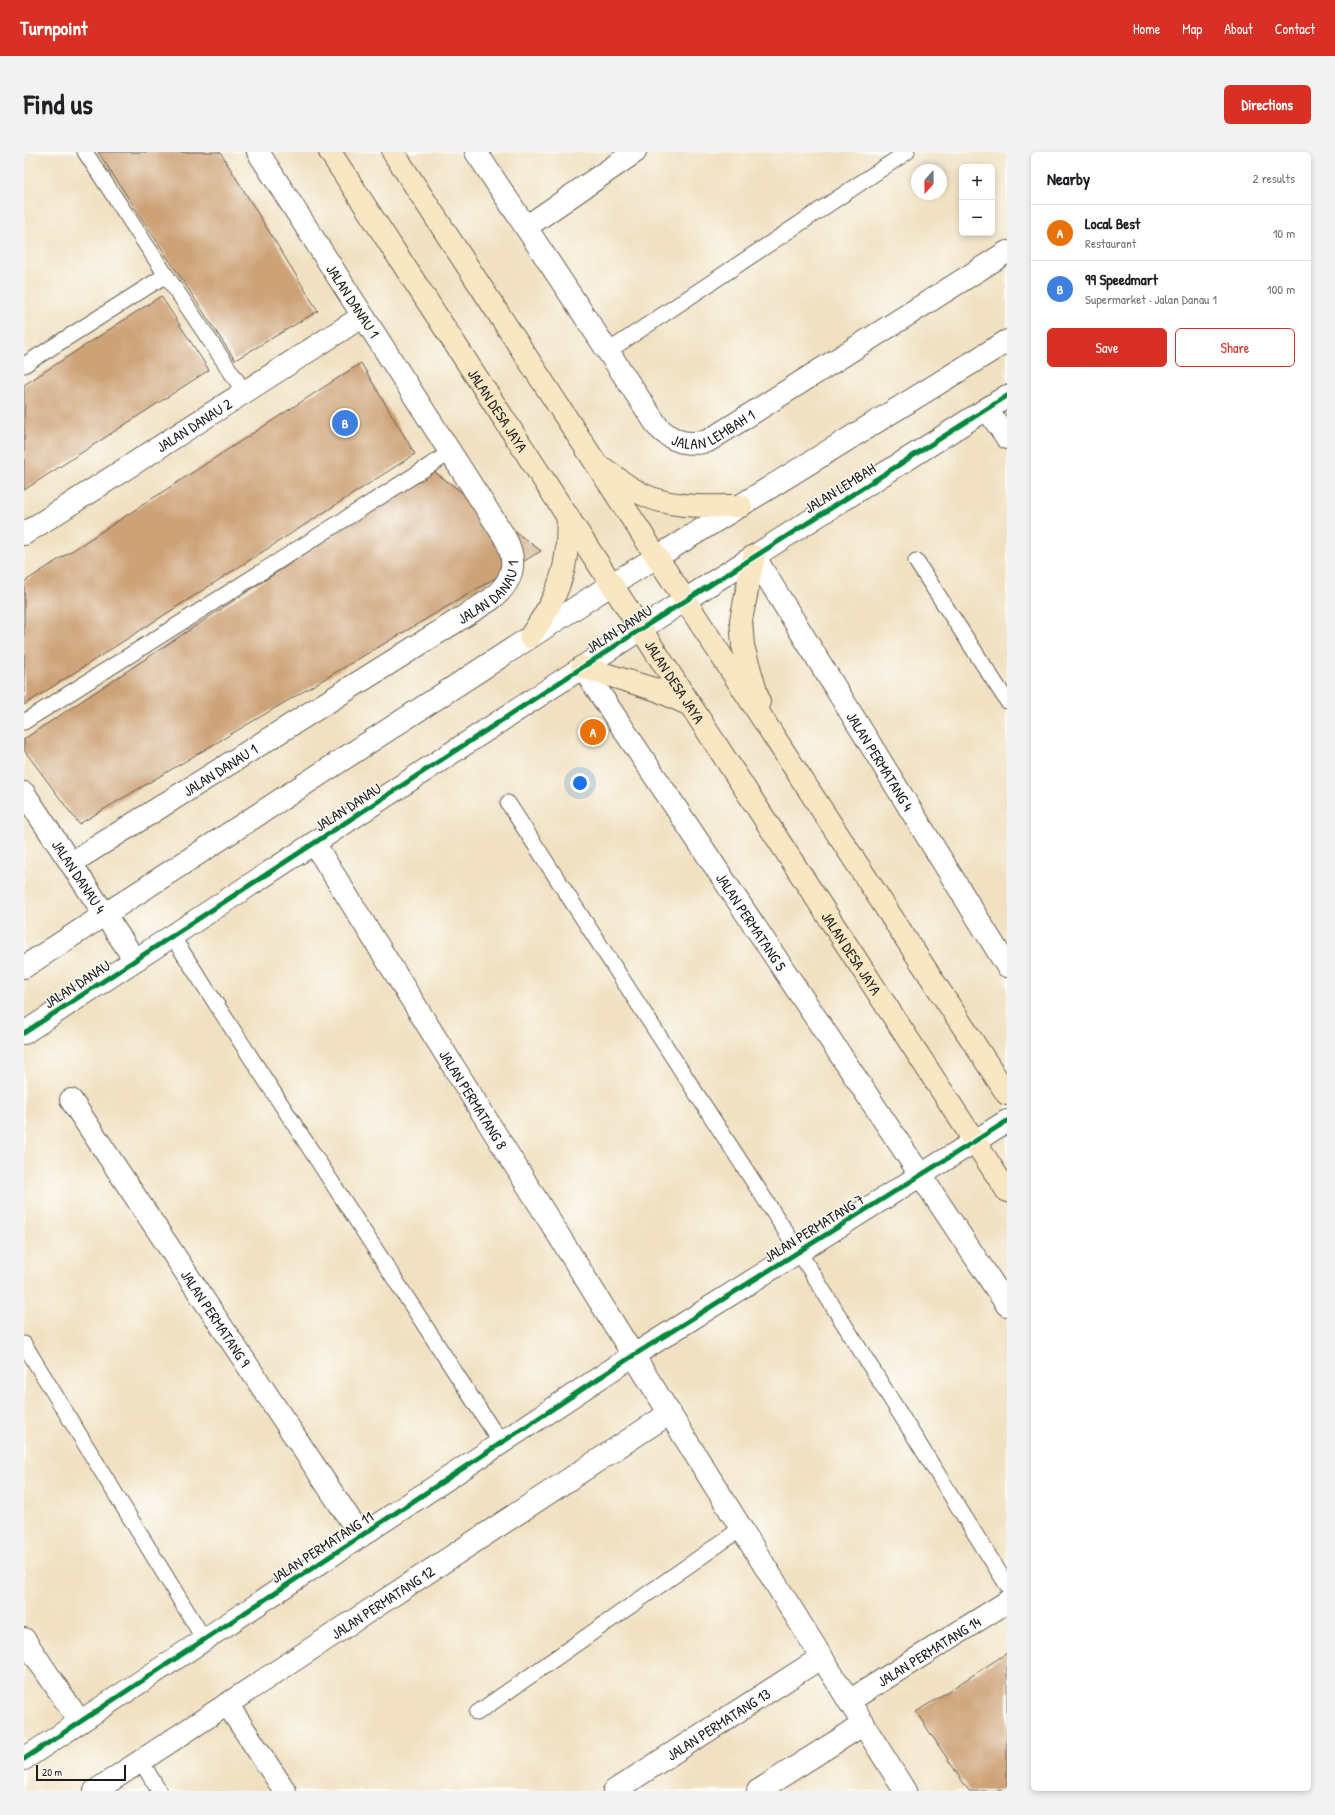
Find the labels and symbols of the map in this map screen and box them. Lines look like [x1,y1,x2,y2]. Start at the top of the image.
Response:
north arrow [911,164,947,200]
street label: JALAN DANAU 1 [321,260,385,342]
street label: JALAN DESA JAYA [463,364,533,456]
street label: JALAN DANAU 2 [152,393,236,457]
street label: JALAN LEMBAH 1 [668,404,758,454]
pin: B [332,408,358,438]
street label: JALAN LEMBAH [800,458,880,518]
street label: JALAN DANAU 1 [453,560,523,628]
street label: JALAN DANAU [582,600,656,658]
street label: JALAN DESA JAYA [640,636,710,728]
street label: JALAN PERMATANG 4 [842,708,919,815]
pin: A [580,717,606,747]
street label: JALAN DANAU 1 [179,738,261,801]
your location [570,773,590,793]
street label: JALAN DANAU [311,778,385,836]
street label: JALAN DANAU 4 [47,835,112,918]
street label: JALAN PERMATANG 5 [711,869,792,975]
street label: JALAN DESA JAYA [817,907,887,999]
street label: JALAN DANAU [40,955,114,1013]
street label: JALAN PERMATANG 8 [435,1045,513,1153]
street label: JALAN PERMATANG 7 [760,1189,868,1267]
street label: JALAN PERMATANG 9 [176,1265,256,1371]
street label: JALAN PERMATANG 11 [267,1506,377,1588]
street label: JALAN PERMATANG 12 [327,1560,438,1644]
street label: JALAN PERMATANG 14 [873,1611,985,1691]
street label: JALAN PERMATANG 13 [662,1683,774,1765]
scale bar [36,1763,126,1782]

